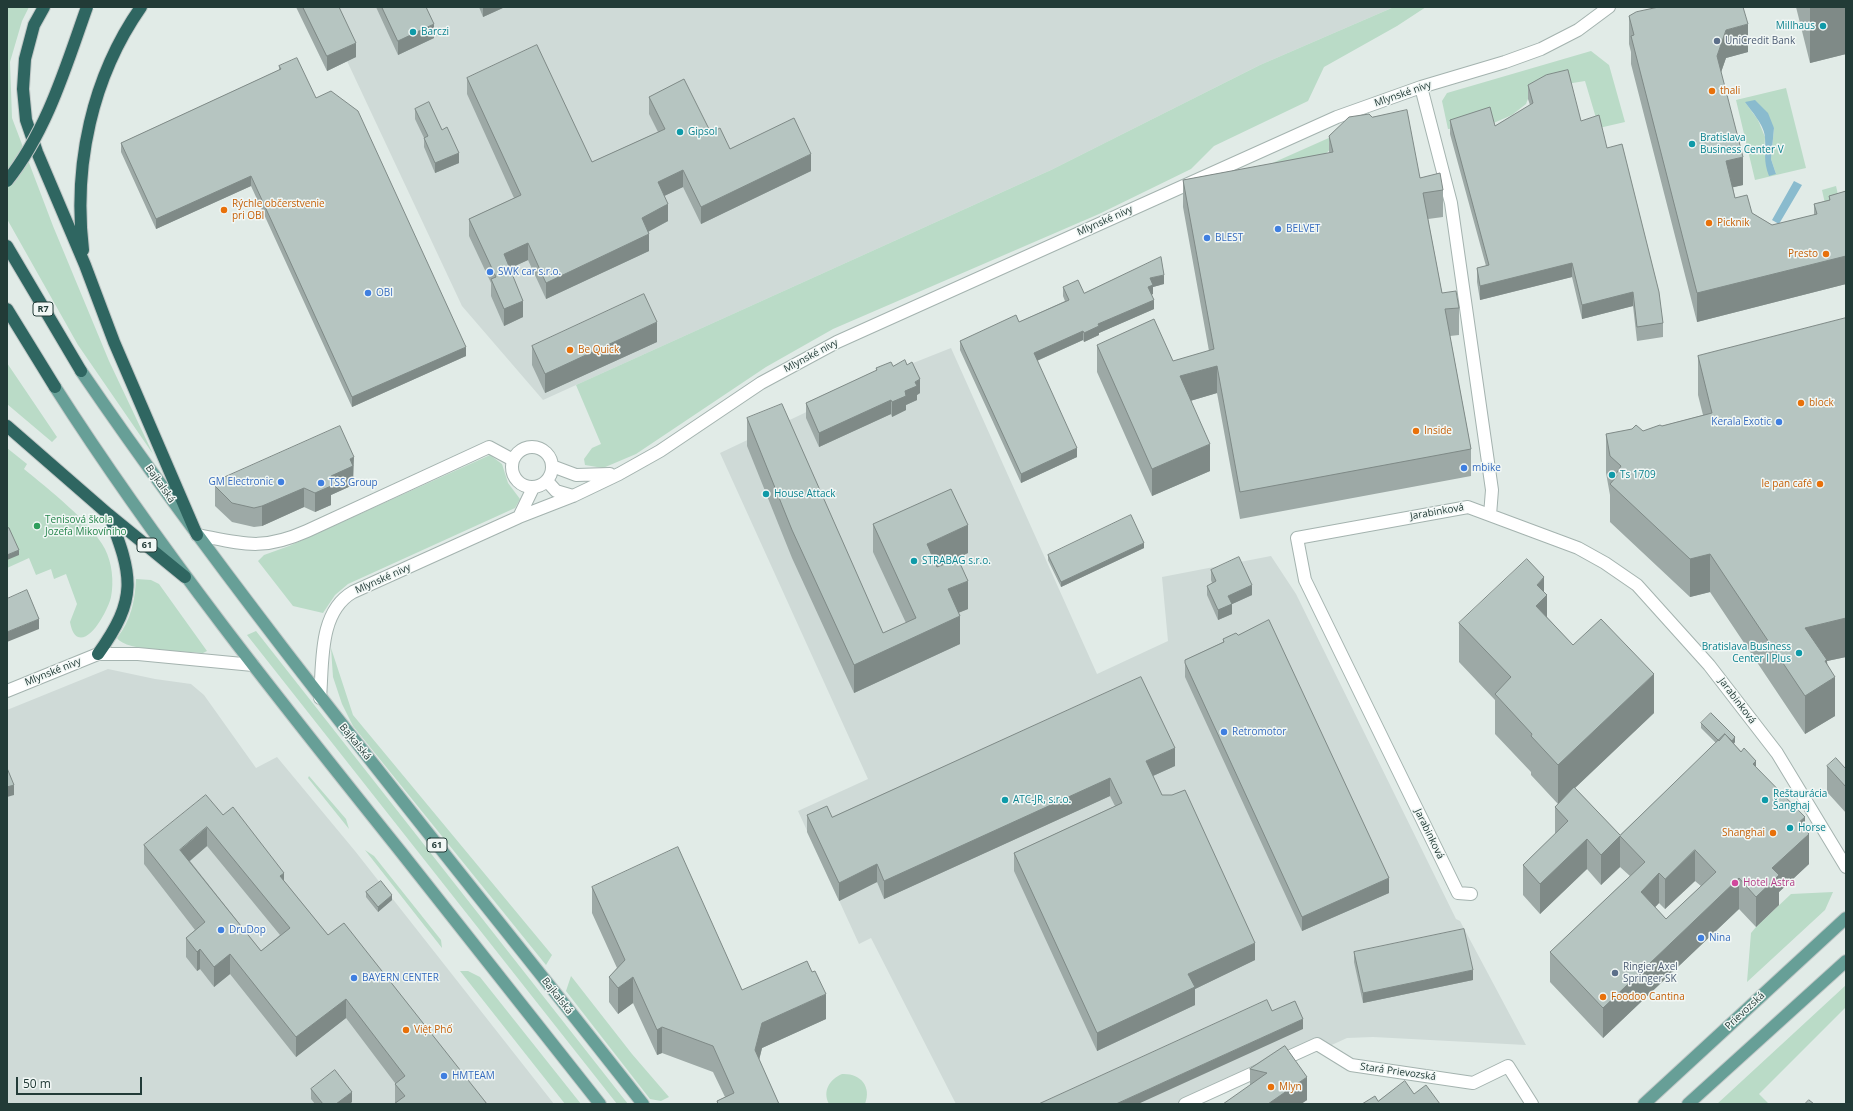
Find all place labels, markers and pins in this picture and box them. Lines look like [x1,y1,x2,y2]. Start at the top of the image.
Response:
place label: Millhaus [1776,20,1815,32]
marker: Millhaus [1818,21,1828,31]
place label: Barczi [421,26,449,38]
marker: Barczi [408,27,418,37]
place label: UniCredit Bank [1725,35,1795,47]
marker: UniCredit Bank [1712,36,1722,46]
place label: thali [1720,85,1740,97]
marker: thali [1707,86,1717,96]
place label: Gipsol [688,126,717,138]
marker: Gipsol [675,127,685,137]
place label: Bratislava Business Center V [1700,132,1784,156]
marker: Bratislava Business Center V [1687,139,1697,149]
place label: Rýchle občerstvenie pri OBI [232,198,325,222]
marker: Rýchle občerstvenie pri OBI [219,205,229,215]
place label: Picknik [1717,217,1749,229]
marker: Picknik [1704,218,1714,228]
place label: BELVET [1286,223,1320,235]
marker: BELVET [1273,224,1283,234]
place label: BLEST [1215,232,1243,244]
marker: BLEST [1202,233,1212,243]
place label: Presto [1788,248,1818,260]
marker: Presto [1821,249,1831,259]
place label: SWK car s.r.o. [498,266,561,278]
marker: SWK car s.r.o. [485,267,495,277]
place label: OBI [376,287,393,299]
marker: OBI [363,288,373,298]
place label: Be Quick [578,344,619,356]
marker: Be Quick [565,345,575,355]
place label: block [1809,397,1834,409]
marker: block [1796,398,1806,408]
place label: Kerala Exotic [1711,416,1771,428]
marker: Kerala Exotic [1774,417,1784,427]
place label: Inside [1424,425,1452,437]
marker: Inside [1411,426,1421,436]
place label: mbike [1472,462,1501,474]
marker: mbike [1459,463,1469,473]
place label: Ts 1709 [1620,469,1656,481]
marker: Ts 1709 [1607,470,1617,480]
place label: GM Electronic [209,476,273,488]
marker: GM Electronic [276,477,286,487]
place label: TSS Group [329,477,378,489]
marker: TSS Group [316,478,326,488]
place label: le pan café [1762,478,1812,490]
marker: le pan café [1815,479,1825,489]
place label: House Attack [774,488,836,500]
marker: House Attack [761,489,771,499]
place label: Tenisová škola Jozefa Mikovíniho [45,514,127,538]
marker: Tenisová škola Jozefa Mikovíniho [32,521,42,531]
place label: STRABAG s.r.o. [922,555,991,567]
marker: STRABAG s.r.o. [909,556,919,566]
place label: Bratislava Business Center I Plus [1702,641,1791,664]
marker: Bratislava Business Center I Plus [1794,648,1804,658]
place label: Retromotor [1232,726,1286,738]
marker: Retromotor [1219,727,1229,737]
place label: Reštaurácia Šanghaj [1773,788,1827,812]
place label: ATC-JR, s.r.o. [1013,794,1071,806]
marker: ATC-JR, s.r.o. [1000,795,1010,805]
marker: Reštaurácia Šanghaj [1760,795,1770,805]
place label: Horse [1798,822,1826,834]
marker: Horse [1785,823,1795,833]
place label: Shanghai [1722,827,1765,839]
marker: Shanghai [1768,828,1778,838]
place label: Hotel Astra [1743,877,1795,889]
marker: Hotel Astra [1730,878,1740,888]
place label: DruDop [229,924,266,936]
marker: DruDop [216,925,226,935]
place label: Nina [1709,932,1731,944]
marker: Nina [1696,933,1706,943]
place label: Ringier Axel Springer SK [1623,961,1678,984]
marker: Ringier Axel Springer SK [1610,968,1620,978]
place label: BAYERN CENTER [362,972,439,984]
marker: BAYERN CENTER [349,973,359,983]
place label: Foodoo Cantina [1611,991,1685,1003]
marker: Foodoo Cantina [1598,992,1608,1002]
place label: Việt Phố [414,1024,452,1036]
marker: Việt Phố [401,1025,411,1035]
place label: HMTEAM [452,1070,495,1082]
marker: HMTEAM [439,1071,449,1081]
place label: Mlyn [1279,1081,1302,1093]
marker: Mlyn [1266,1082,1276,1092]

